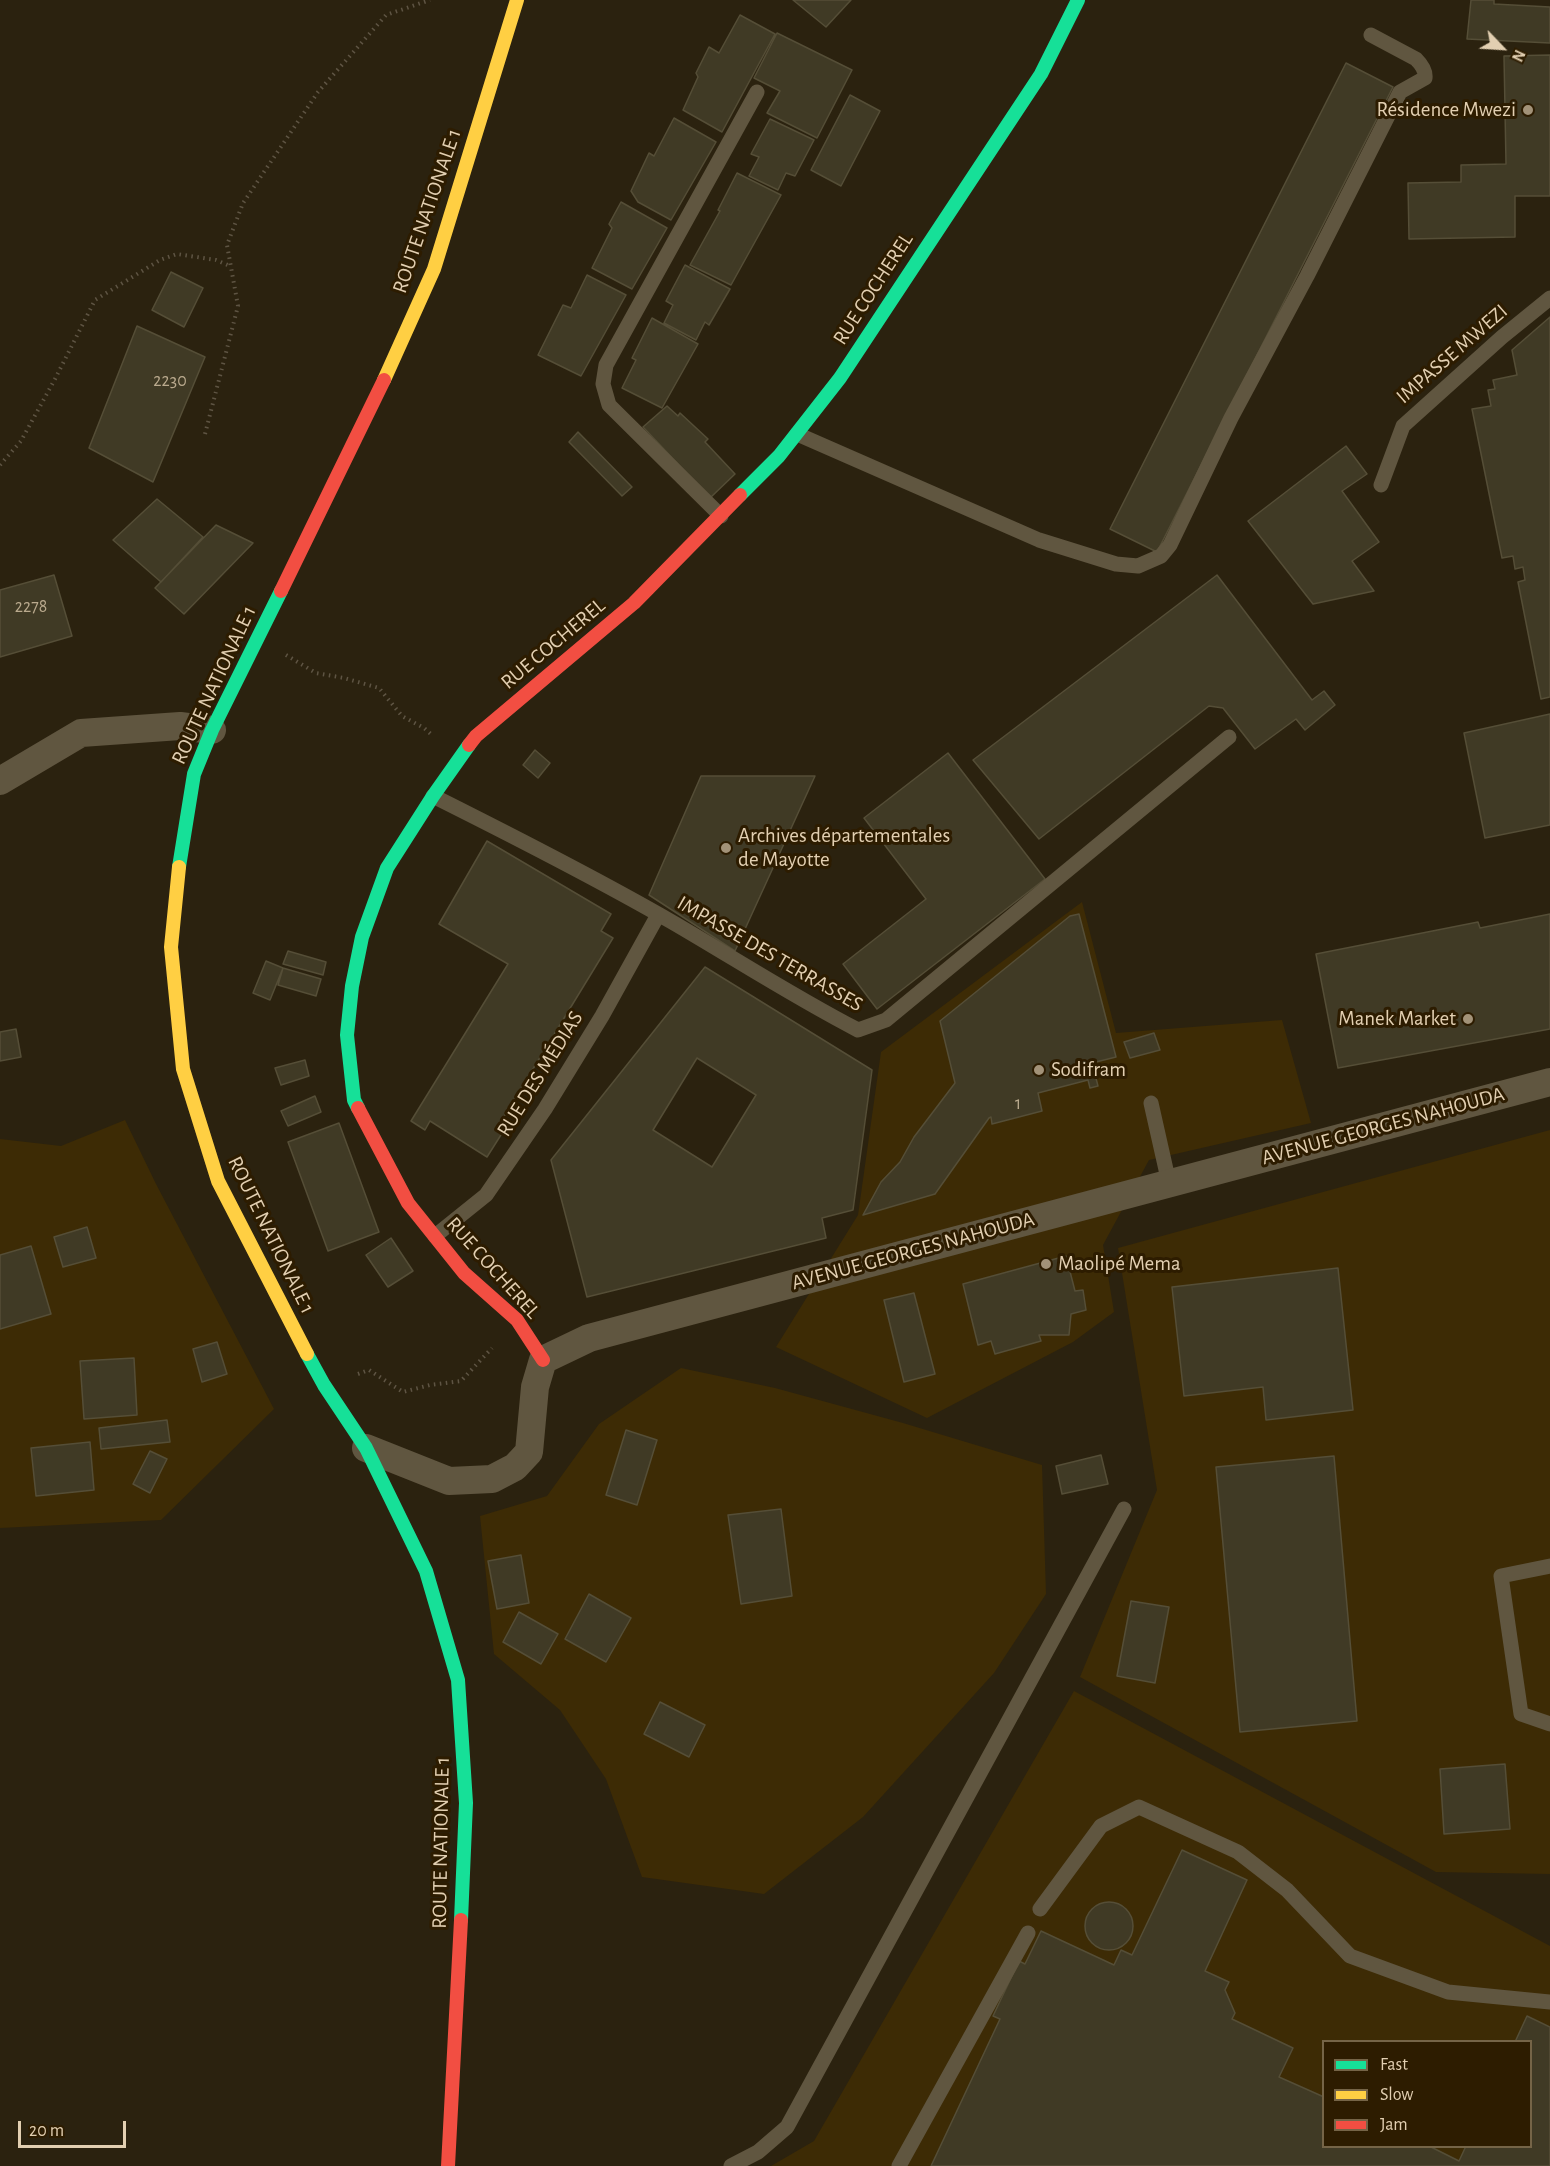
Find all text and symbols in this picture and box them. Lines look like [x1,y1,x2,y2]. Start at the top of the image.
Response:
north arrow [1472,18,1532,78]
text: N [1509,47,1528,64]
place label: Résidence Mwezi [1376,97,1516,123]
marker: Résidence Mwezi [1521,103,1535,117]
street label: ROUTE NATIONALE 1 [387,126,467,296]
street label: RUE COCHEREL [828,228,918,350]
street label: IMPASSE MWEZI [1391,299,1513,409]
house number: 2230 [153,370,187,392]
street label: RUE COCHEREL [496,593,610,695]
house number: 2278 [15,596,47,618]
street label: ROUTE NATIONALE 1 [166,602,262,768]
place label: Archives départementales de Mayotte [738,823,950,873]
marker: Archives départementales de Mayotte [719,841,733,855]
street label: IMPASSE DES TERRASSES [673,890,867,1018]
place label: Manek Market [1338,1006,1456,1032]
street label: RUE DES MÉDIAS [491,1007,589,1141]
marker: Manek Market [1461,1012,1475,1026]
place label: Sodifram [1051,1057,1126,1083]
marker: Sodifram [1032,1063,1046,1077]
street label: AVENUE GEORGES NAHOUDA [1259,1081,1507,1171]
house number: 1 [1015,1093,1021,1115]
street label: ROUTE NATIONALE 1 [222,1152,320,1318]
street label: AVENUE GEORGES NAHOUDA [789,1206,1037,1296]
street label: RUE COCHEREL [441,1212,545,1324]
place label: Maolipé Mema [1058,1251,1181,1277]
marker: Maolipé Mema [1039,1257,1053,1271]
street label: ROUTE NATIONALE 1 [427,1757,455,1929]
legend [1322,2040,1532,2148]
text: Fast [1380,2056,1408,2074]
text: Slow [1380,2086,1413,2104]
scale bar [21,2109,129,2147]
text: Jam [1380,2116,1408,2134]
text: 20 m [29,2122,64,2140]

